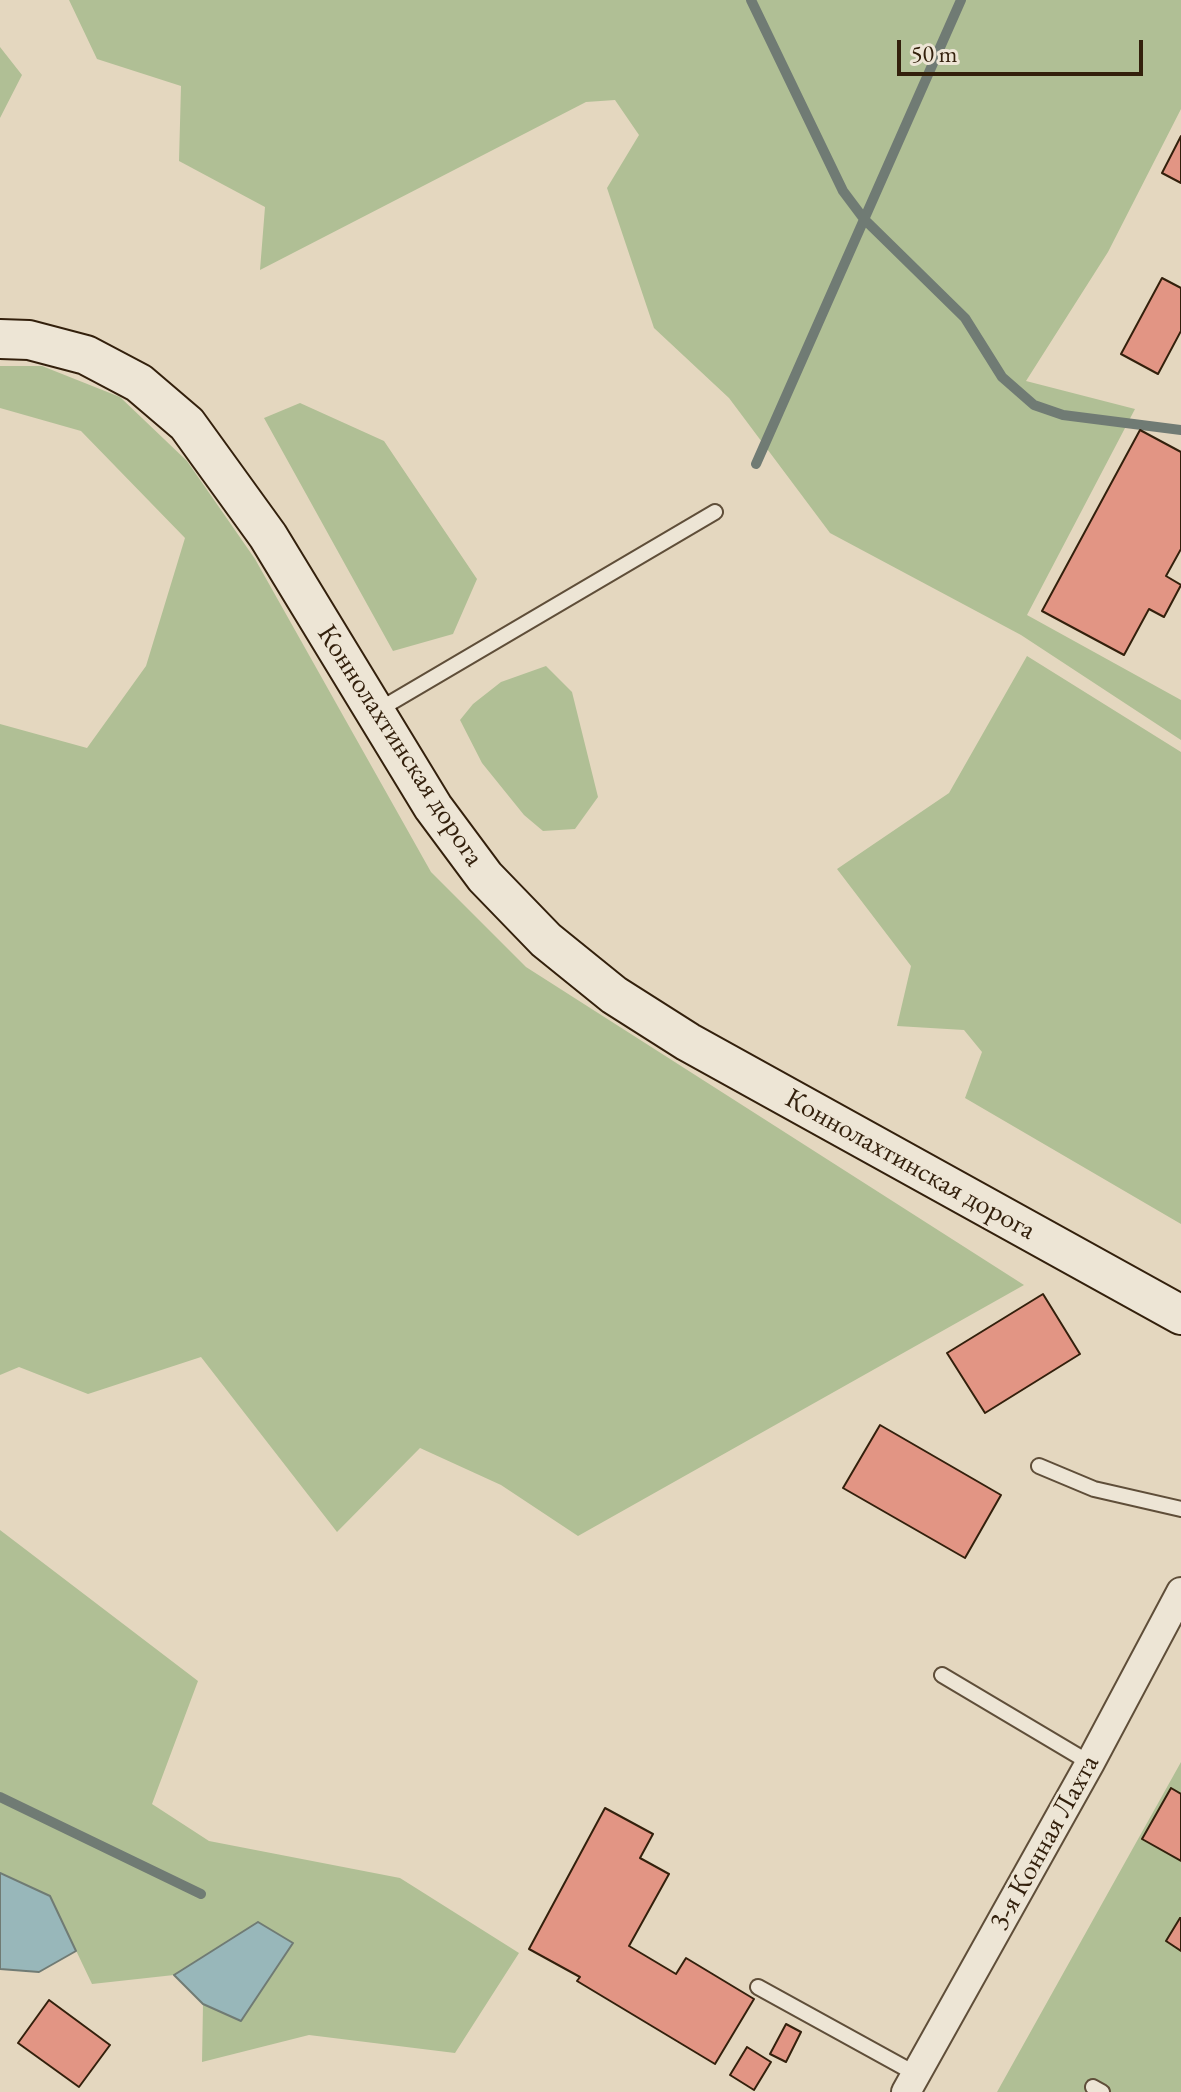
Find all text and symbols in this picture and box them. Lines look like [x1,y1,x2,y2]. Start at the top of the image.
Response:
scale bar [901,24,1147,74]
text: 50 m [911,38,958,69]
street label: Коннолахтинская дорога [309,619,491,873]
street label: Коннолахтинская дорога [779,1082,1041,1248]
street label: 3-я Конная Лахта [983,1749,1107,1937]

